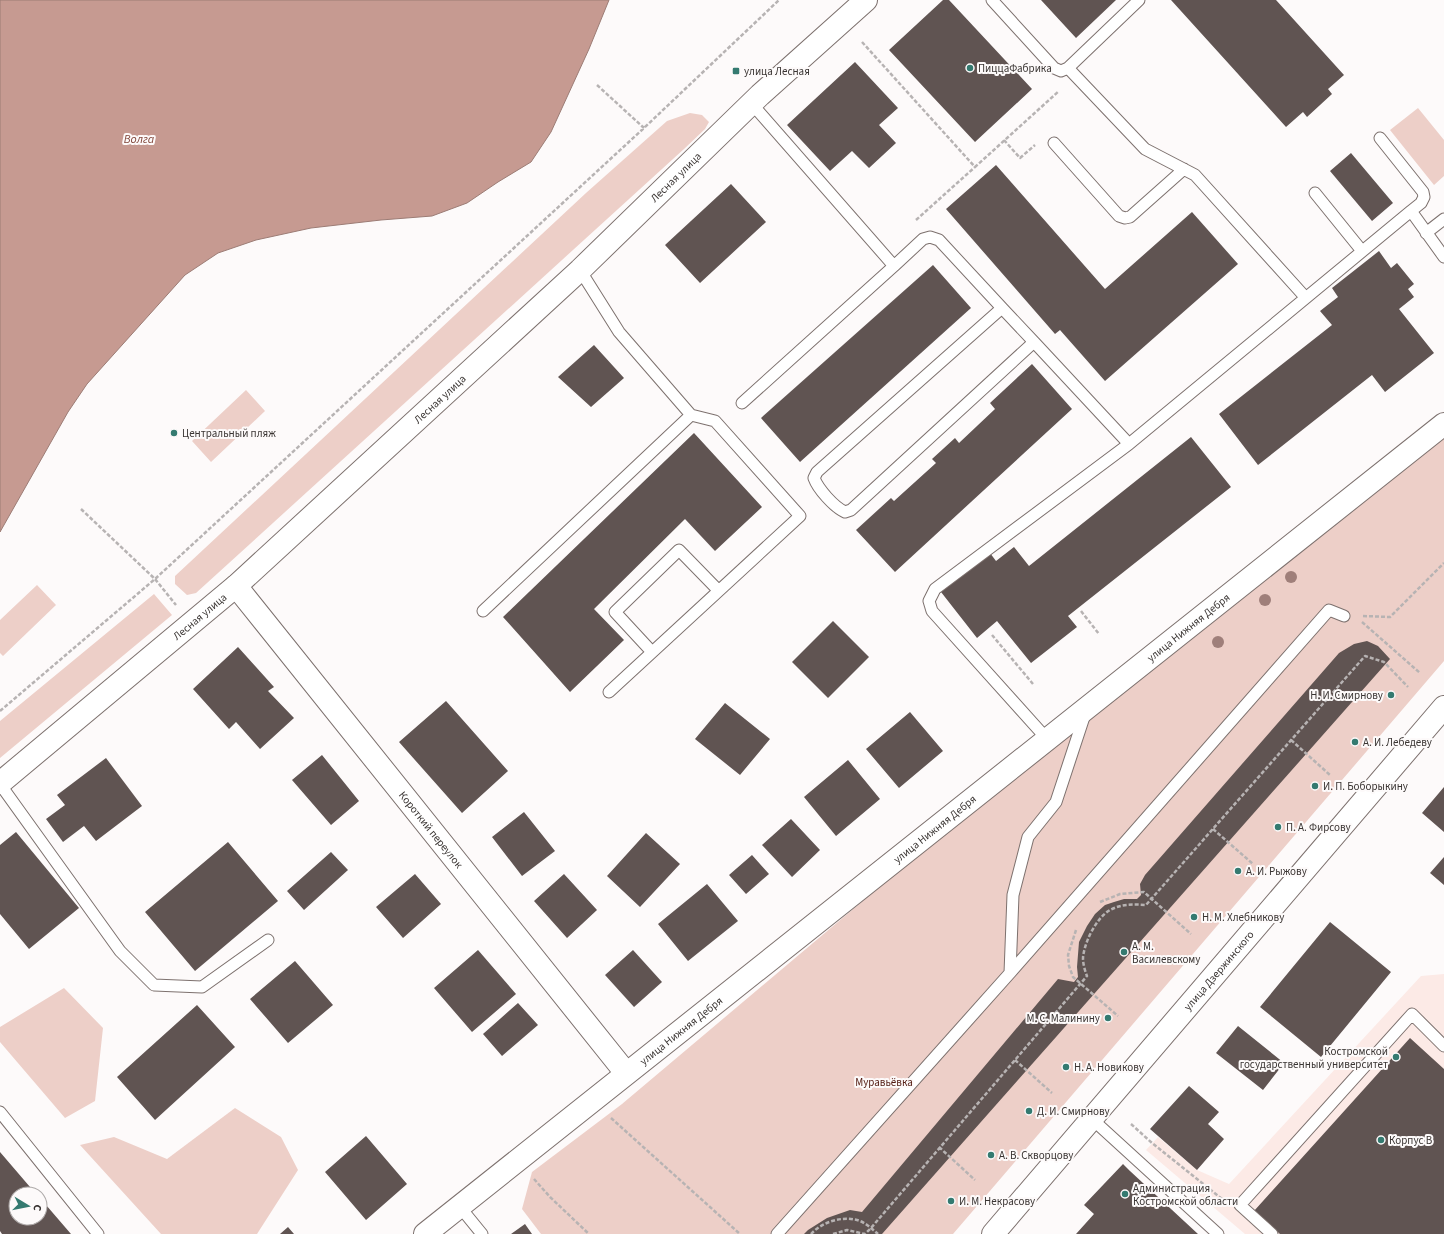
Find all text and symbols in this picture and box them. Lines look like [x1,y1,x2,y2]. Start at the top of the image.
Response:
place label: ПиццаФабрика [978,61,1052,76]
marker: ПиццаФабрика [965,63,975,73]
place label: улица Лесная [744,64,810,79]
marker: улица Лесная [731,66,741,76]
water label: Волга [124,131,155,148]
street label: Лесная улица [647,149,705,206]
street label: Лесная улица [411,371,469,427]
place label: Центральный пляж [182,426,276,441]
marker: Центральный пляж [169,428,179,438]
street label: Лесная улица [170,590,230,644]
street label: улица Нижняя Дебря [1144,590,1233,665]
place label: Н. И. Смирнову [1310,688,1383,703]
marker: Н. И. Смирнову [1386,690,1396,700]
place label: А. И. Лебедеву [1363,735,1432,750]
marker: А. И. Лебедеву [1350,737,1360,747]
place label: И. П. Боборыкину [1323,779,1408,794]
marker: И. П. Боборыкину [1310,781,1320,791]
street label: Короткий переулок [395,788,466,872]
street label: улица Нижняя Дебря [890,792,980,867]
place label: П. А. Фирсову [1286,820,1351,835]
marker: П. А. Фирсову [1273,822,1283,832]
place label: А. И. Рыжову [1246,864,1307,879]
marker: А. И. Рыжову [1233,866,1243,876]
place label: Н. М. Хлебникову [1202,910,1284,925]
marker: Н. М. Хлебникову [1189,912,1199,922]
street label: улица Дзержинского [1180,927,1258,1014]
place label: А. М. Василевскому [1132,939,1200,967]
marker: А. М. Василевскому [1119,947,1129,957]
street label: улица Нижняя Дебря [637,993,726,1069]
place label: М. С. Малинину [1027,1011,1100,1026]
marker: М. С. Малинину [1103,1013,1113,1023]
place label: Костромской государственный университет [1240,1044,1388,1072]
marker: Костромской государственный университет [1391,1052,1401,1062]
place label: Н. А. Новикову [1074,1060,1144,1075]
marker: Н. А. Новикову [1061,1062,1071,1072]
park label: Муравьёвка [855,1075,913,1090]
place label: Д. И. Смирнову [1037,1104,1110,1119]
marker: Д. И. Смирнову [1024,1106,1034,1116]
place label: Корпус В [1389,1133,1433,1148]
marker: Корпус В [1376,1135,1386,1145]
place label: А. В. Скворцову [999,1148,1074,1163]
marker: А. В. Скворцову [986,1150,996,1160]
place label: Администрация Костромской области [1133,1181,1238,1209]
north arrow [8,1186,48,1226]
marker: Администрация Костромской области [1120,1189,1130,1199]
place label: И. М. Некрасову [959,1194,1035,1209]
marker: И. М. Некрасову [946,1196,956,1206]
text: С [29,1203,45,1213]

